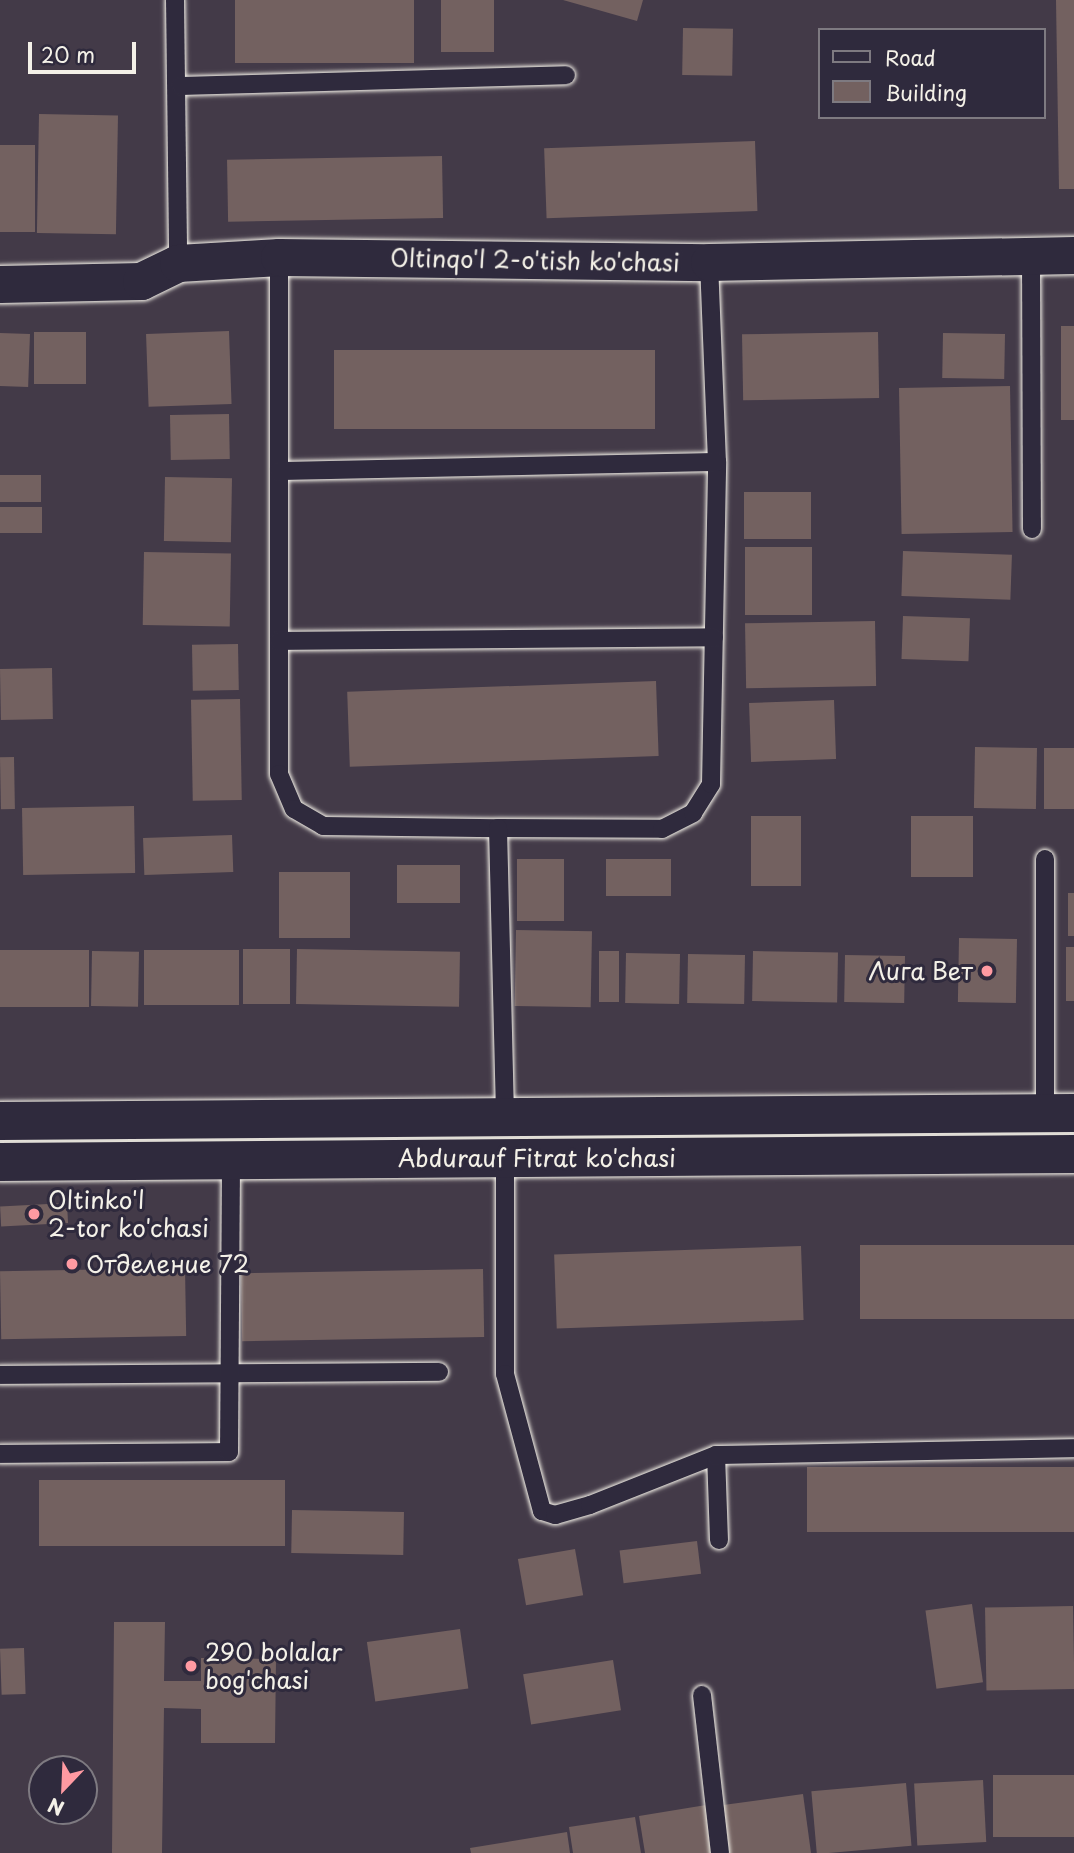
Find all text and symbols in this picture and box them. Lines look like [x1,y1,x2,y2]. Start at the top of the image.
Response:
scale bar [32,28,140,72]
legend [818,28,1046,119]
text: 20 m [41,38,95,70]
text: Road [885,41,936,73]
text: Building [885,76,967,108]
street label: Oltinqo'l 2-o'tish ko'chasi [390,243,680,277]
place label: Лига Вет [867,957,973,985]
marker: Лига Вет [979,963,995,979]
street label: Abdurauf Fitrat ko'chasi [397,1144,677,1172]
place label: Oltinko'l 2-tor ko'chasi [48,1186,209,1242]
marker: Oltinko'l 2-tor ko'chasi [26,1206,42,1222]
place label: Отделение 72 [86,1250,250,1278]
marker: Отделение 72 [64,1256,80,1272]
place label: 290 bolalar bog'chasi [205,1638,342,1694]
marker: 290 bolalar bog'chasi [183,1658,199,1674]
north arrow [28,1755,98,1825]
text: N [43,1792,68,1823]

